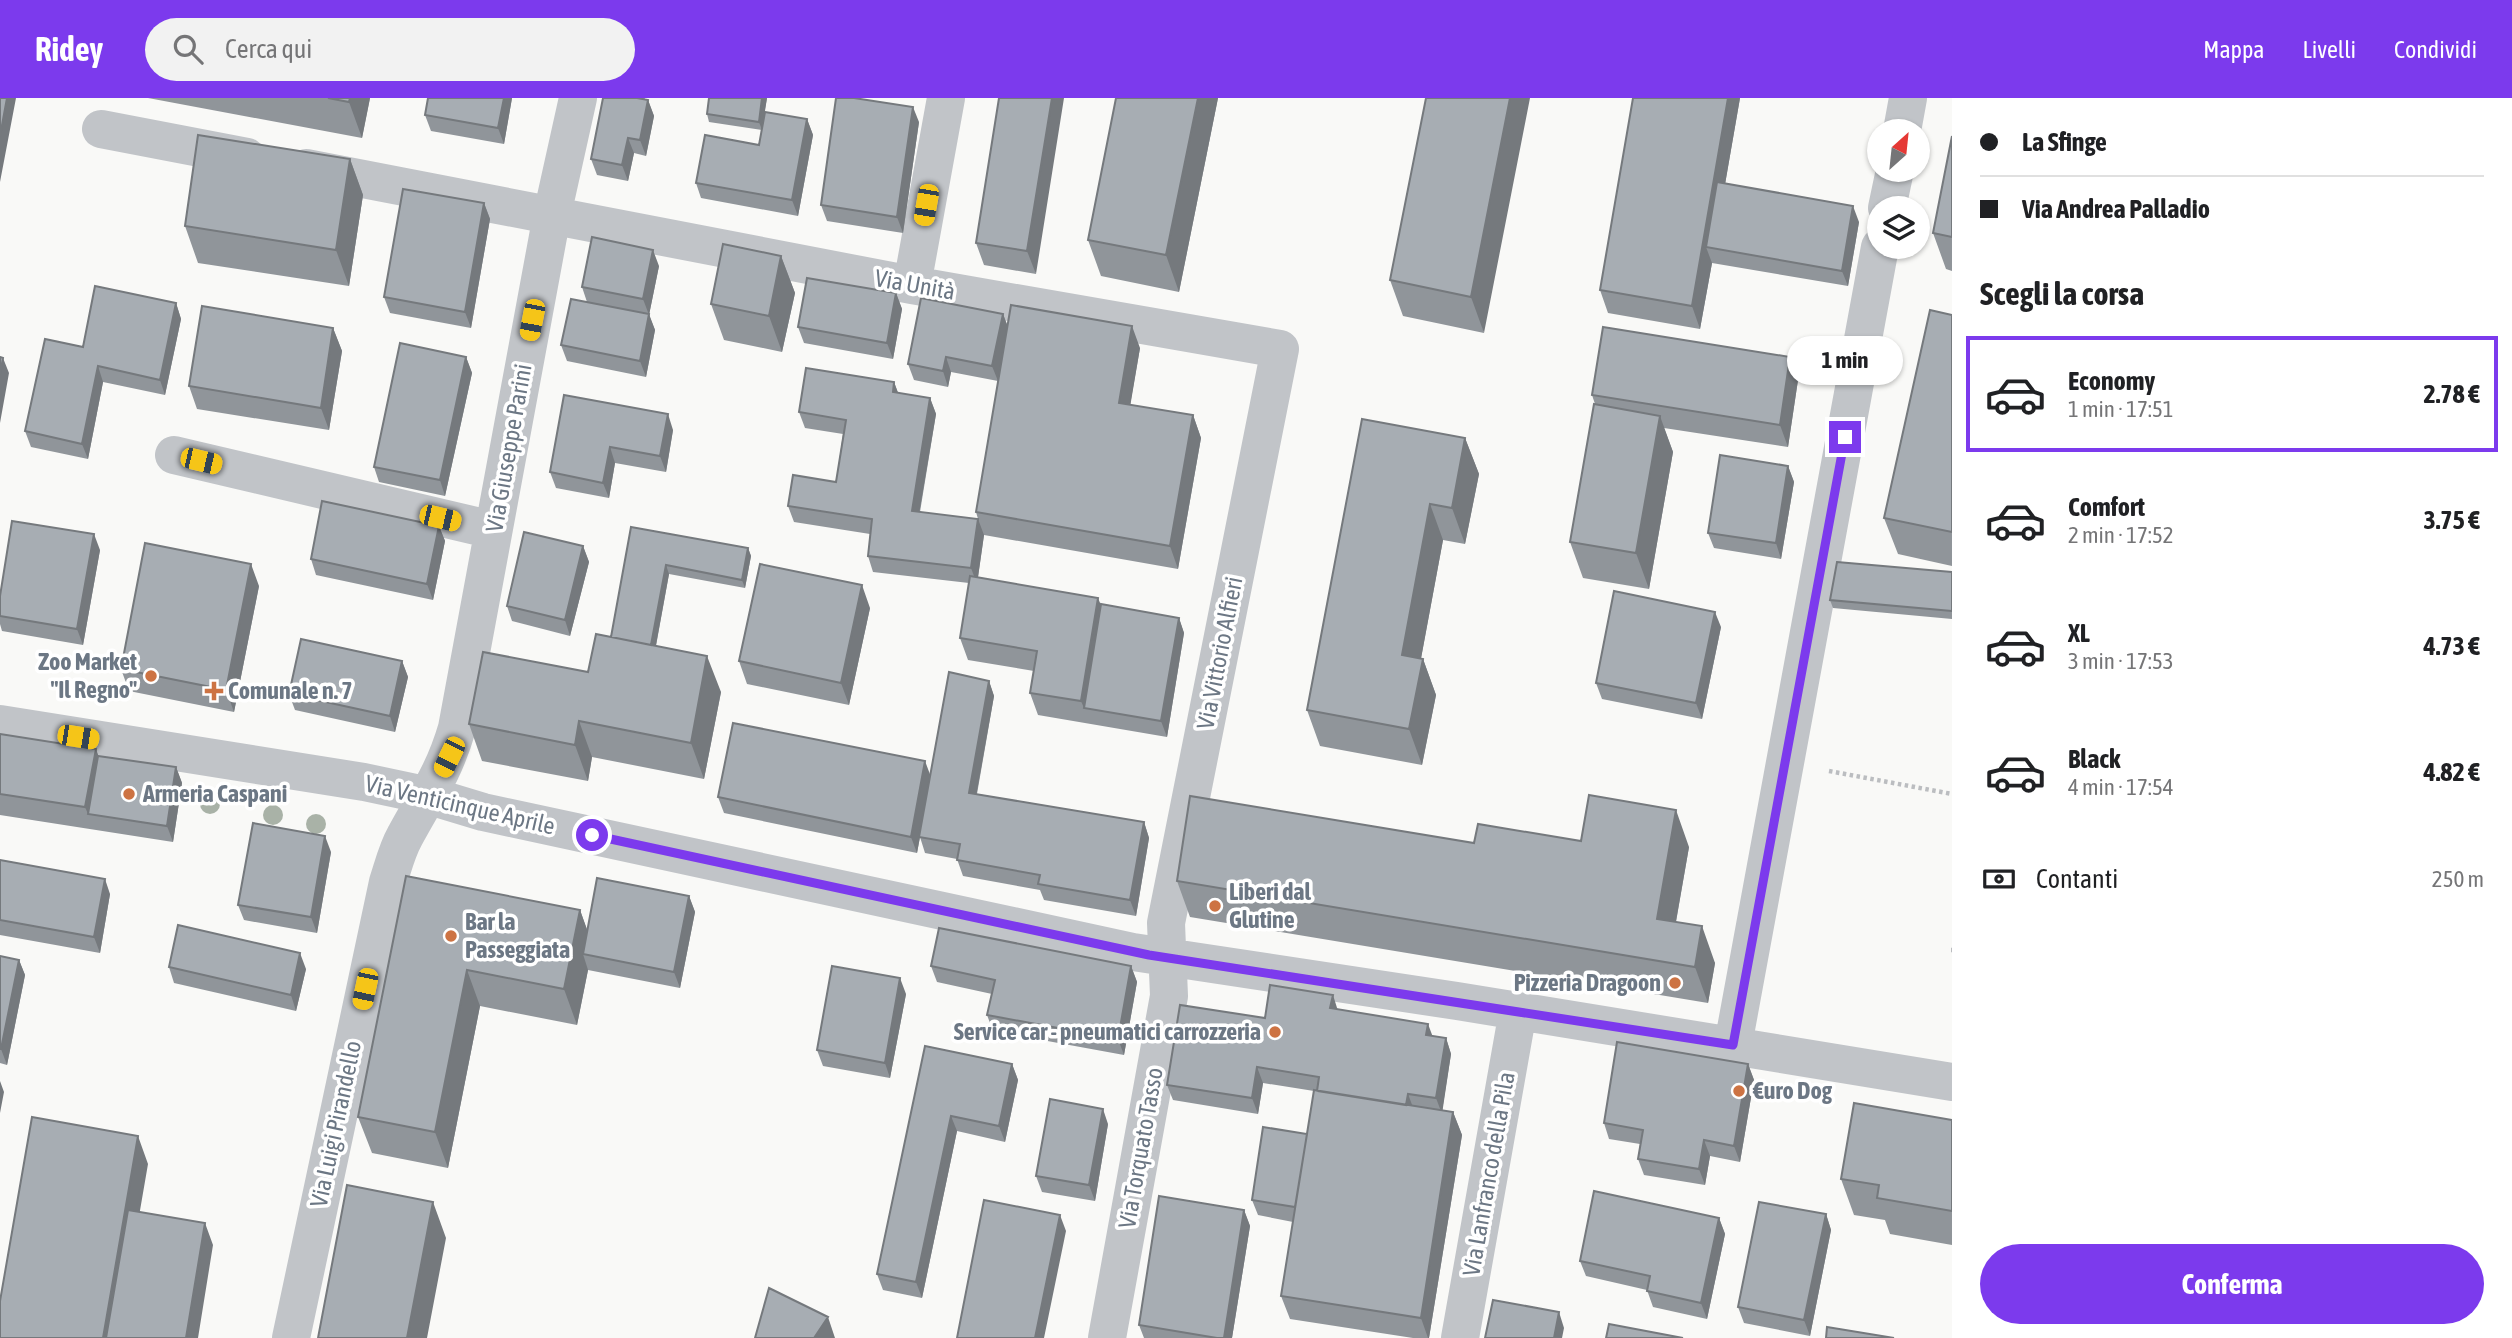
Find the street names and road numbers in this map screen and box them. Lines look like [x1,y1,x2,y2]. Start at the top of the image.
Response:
street label: Via Unità [873,264,957,305]
street label: Via Giuseppe Parini [480,362,537,534]
street label: Via Vittorio Alfieri [1191,574,1248,731]
street label: Via Venticinque Aprile [363,770,558,839]
street label: Via Luigi Pirandello [305,1038,366,1210]
street label: Via Torquato Tasso [1113,1065,1168,1230]
street label: Via Lanfranco della Pila [1457,1070,1520,1278]

